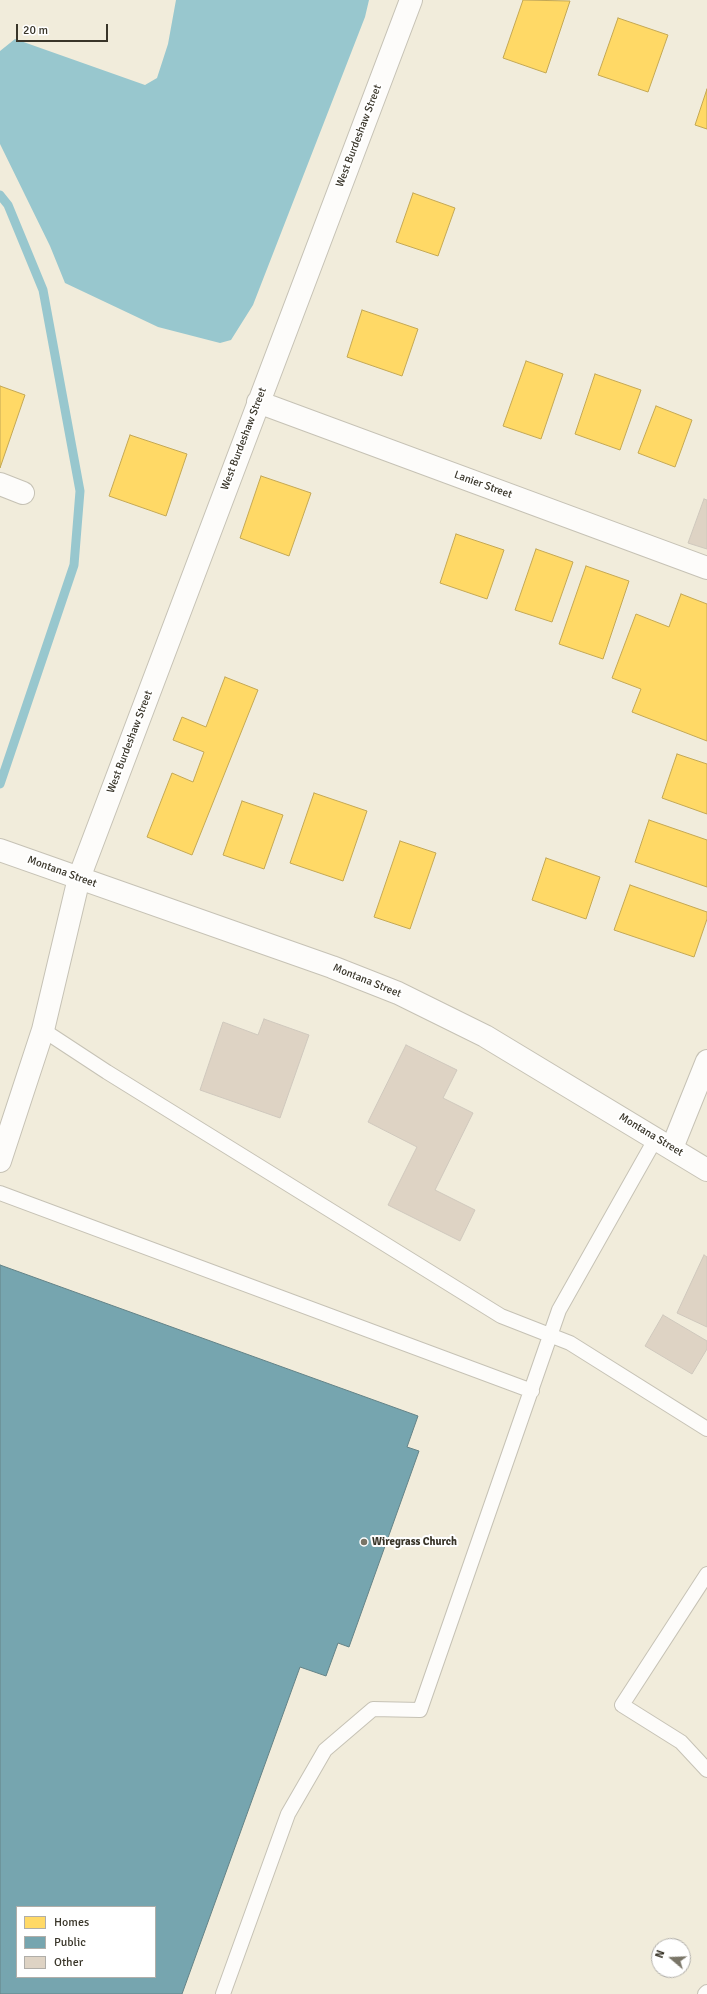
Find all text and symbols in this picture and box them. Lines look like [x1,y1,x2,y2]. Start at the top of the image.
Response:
scale bar [18,16,110,42]
text: 20 m [23,23,48,38]
street label: West Burdeshaw Street [333,83,385,189]
street label: West Burdeshaw Street [218,386,270,492]
street label: Lanier Street [452,468,514,502]
street label: West Burdeshaw Street [104,689,156,795]
street label: Montana Street [26,853,98,891]
street label: Montana Street [331,961,403,1001]
street label: Montana Street [616,1111,686,1159]
place label: Wiregrass Church [372,1535,457,1549]
marker: Wiregrass Church [359,1537,369,1547]
legend [16,1906,156,1978]
text: Homes [54,1915,89,1930]
text: Public [54,1935,86,1950]
north arrow [651,1938,691,1978]
text: N [653,1949,668,1960]
text: Other [54,1955,83,1970]

